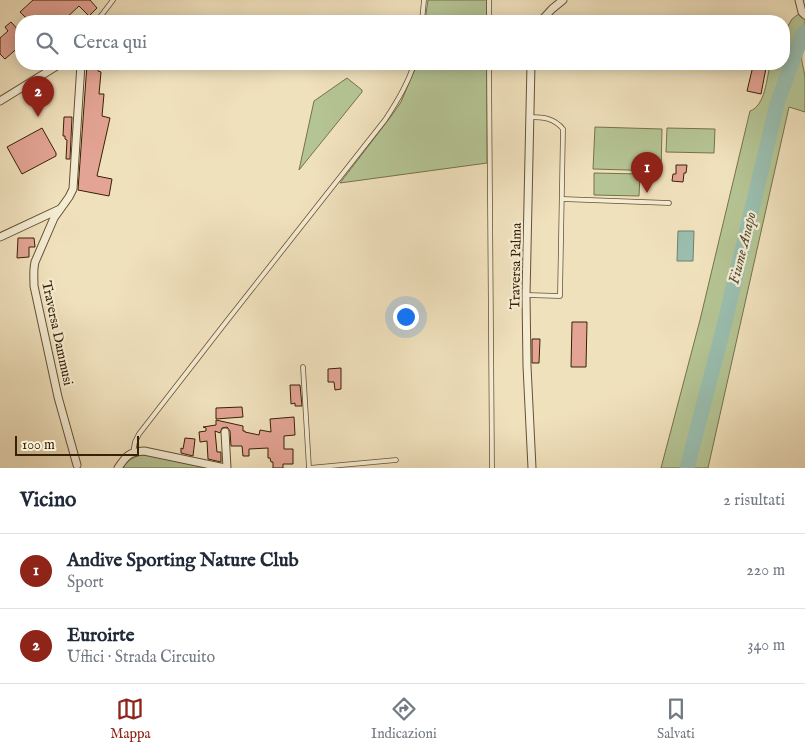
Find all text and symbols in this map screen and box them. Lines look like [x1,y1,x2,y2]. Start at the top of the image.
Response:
search box [15,15,790,70]
icon: search [33,29,61,57]
text: Cerca qui [73,31,147,55]
pin: 2 [22,76,54,117]
pin: 1 [631,152,663,193]
water label: Fiume Anapo [724,210,761,286]
street label: Traversa Palma [506,222,526,309]
street label: Traversa Dammusi [37,279,77,387]
your location [393,304,419,330]
scale bar [15,433,139,456]
text: 100 m [22,436,55,454]
text: Vicino [20,487,76,514]
text: 2 risultati [723,491,785,511]
text: Andive Sporting Nature Club [67,549,299,573]
text: 1 [33,561,39,581]
text: 220 m [746,561,785,581]
text: Sport [67,573,104,593]
text: Euroirte [67,624,134,648]
text: 2 [32,636,40,656]
text: 340 m [747,636,785,656]
text: Uffici · Strada Circuito [67,648,215,668]
tab: Mappa [110,695,151,743]
tab: Indicazioni [371,695,437,743]
tab: Salvati [657,695,695,743]

